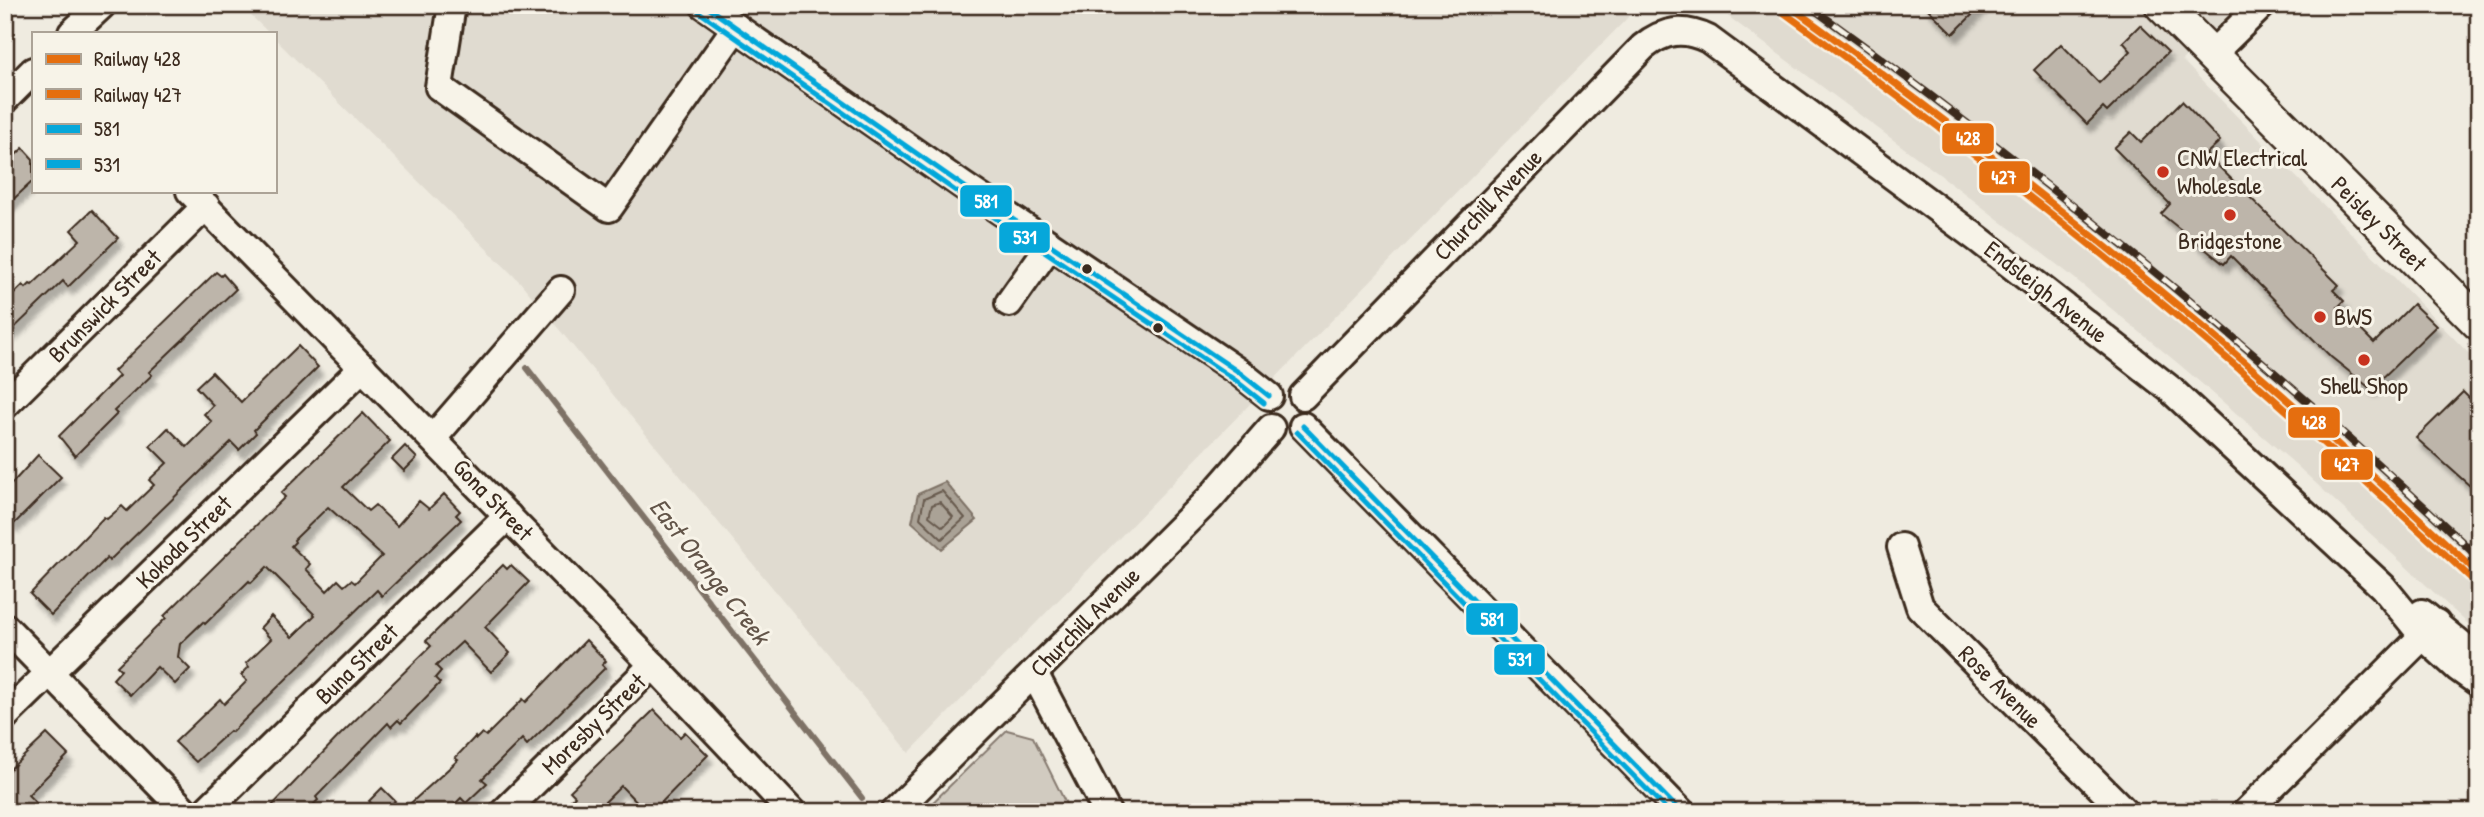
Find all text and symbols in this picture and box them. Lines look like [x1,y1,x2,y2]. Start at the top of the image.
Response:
legend [32,32,276,192]
text: Railway 428 [94,44,181,73]
text: Railway 427 [94,80,182,109]
text: 581 [94,114,120,143]
line badge: 428 [1941,122,1995,155]
text: 428 [1956,125,1980,151]
street label: Churchill Avenue [1426,141,1549,267]
place label: CNW Electrical Wholesale [2177,141,2308,201]
text: 531 [94,150,120,179]
line badge: 427 [1978,160,2031,194]
text: 427 [1991,164,2017,190]
marker: CNW Electrical Wholesale [2155,164,2171,180]
street label: Peisley Street [2325,168,2435,279]
line badge: 581 [959,184,1013,218]
text: 581 [974,188,998,214]
marker: Bridgestone [2222,207,2238,223]
line badge: 531 [998,221,1051,254]
text: 531 [1013,224,1037,250]
place label: Bridgestone [2178,224,2282,256]
street label: Endsleigh Avenue [1978,233,2115,350]
street label: Brunswick Street [41,241,169,369]
unlabelled marker [1080,262,1094,276]
place label: BWS [2334,300,2372,332]
marker: BWS [2312,309,2328,325]
unlabelled marker [1151,321,1165,335]
marker: Shell Shop [2356,352,2372,368]
place label: Shell Shop [2320,369,2408,401]
line badge: 428 [2287,406,2341,439]
text: 428 [2302,409,2326,435]
line badge: 427 [2320,448,2374,481]
street label: Gona Street [446,451,541,548]
text: 427 [2334,451,2360,477]
street label: Kokoda Street [128,487,239,595]
water label: East Orange Creek [641,490,780,653]
street label: Churchill Avenue [1022,559,1147,683]
line badge: 581 [1465,602,1519,636]
text: 581 [1480,606,1504,632]
street label: Buna Street [308,615,405,711]
street label: Rose Avenue [1952,638,2050,735]
line badge: 531 [1493,643,1546,676]
text: 531 [1508,646,1532,672]
street label: Moresby Street [534,665,653,781]

